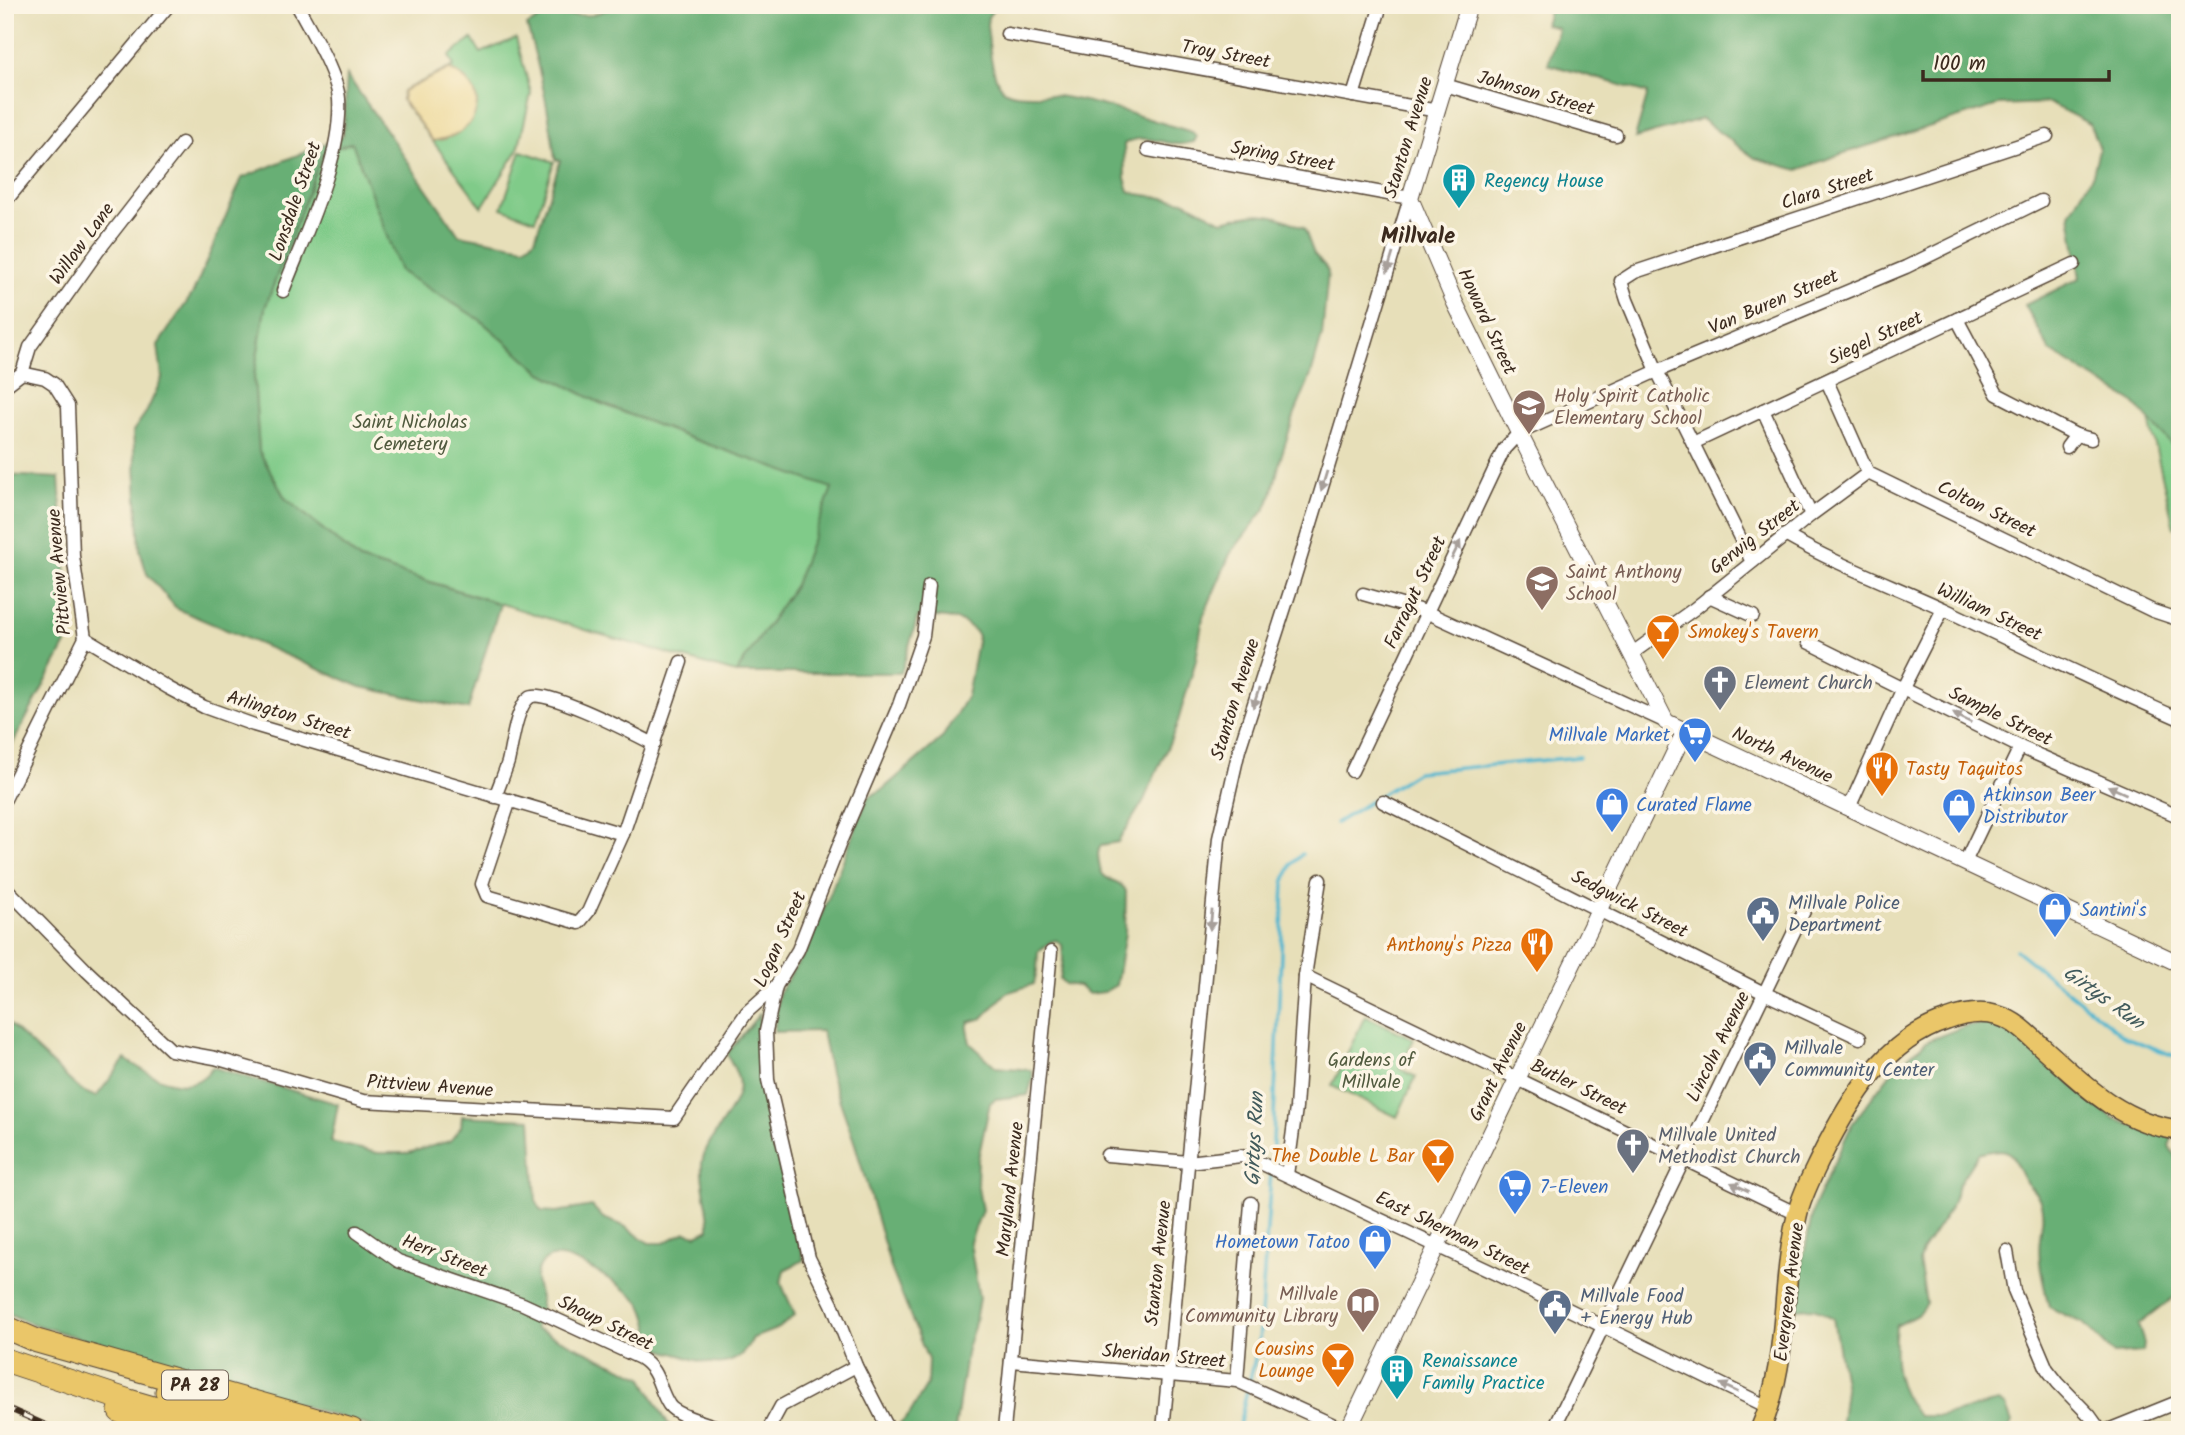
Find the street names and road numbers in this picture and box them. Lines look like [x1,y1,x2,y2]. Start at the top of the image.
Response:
street label: Troy Street [1179,32,1273,78]
street label: Johnson Street [1473,63,1598,125]
street label: Stanton Avenue [1376,72,1442,202]
street label: Spring Street [1228,133,1338,181]
street label: Lonsdale Street [261,137,331,265]
street label: Clara Street [1777,161,1878,219]
street label: Willow Lane [42,196,123,292]
street label: Van Buren Street [1704,262,1844,344]
street label: Howard Street [1448,264,1524,381]
street label: Siegel Street [1824,304,1929,374]
street label: Colton Street [1932,473,2041,547]
street label: Gerwig Street [1703,492,1808,583]
street label: Pittview Avenue [39,507,80,636]
street label: Farragut Street [1377,531,1455,654]
street label: William Street [1932,575,2047,651]
street label: Stanton Avenue [1203,634,1269,764]
street label: Sample Street [1943,679,2058,755]
street label: Arlington Street [223,683,355,749]
street label: North Avenue [1726,719,1838,793]
street label: Sedgwick Street [1565,862,1693,947]
street label: Logan Street [746,886,816,993]
street label: Lincoln Avenue [1679,986,1759,1108]
street label: Grant Avenue [1462,1016,1536,1127]
street label: Butler Street [1525,1052,1632,1124]
street label: Pittview Avenue [365,1068,495,1106]
street label: Maryland Avenue [989,1120,1033,1258]
street label: East Sherman Street [1370,1183,1535,1284]
street label: Stanton Avenue [1137,1198,1181,1327]
street label: Evergreen Avenue [1767,1220,1813,1364]
street label: Herr Street [397,1227,492,1287]
street label: Shoup Street [552,1288,659,1360]
street label: Sheridan Street [1101,1337,1228,1377]
road number: PA 28 [162,1370,228,1400]

